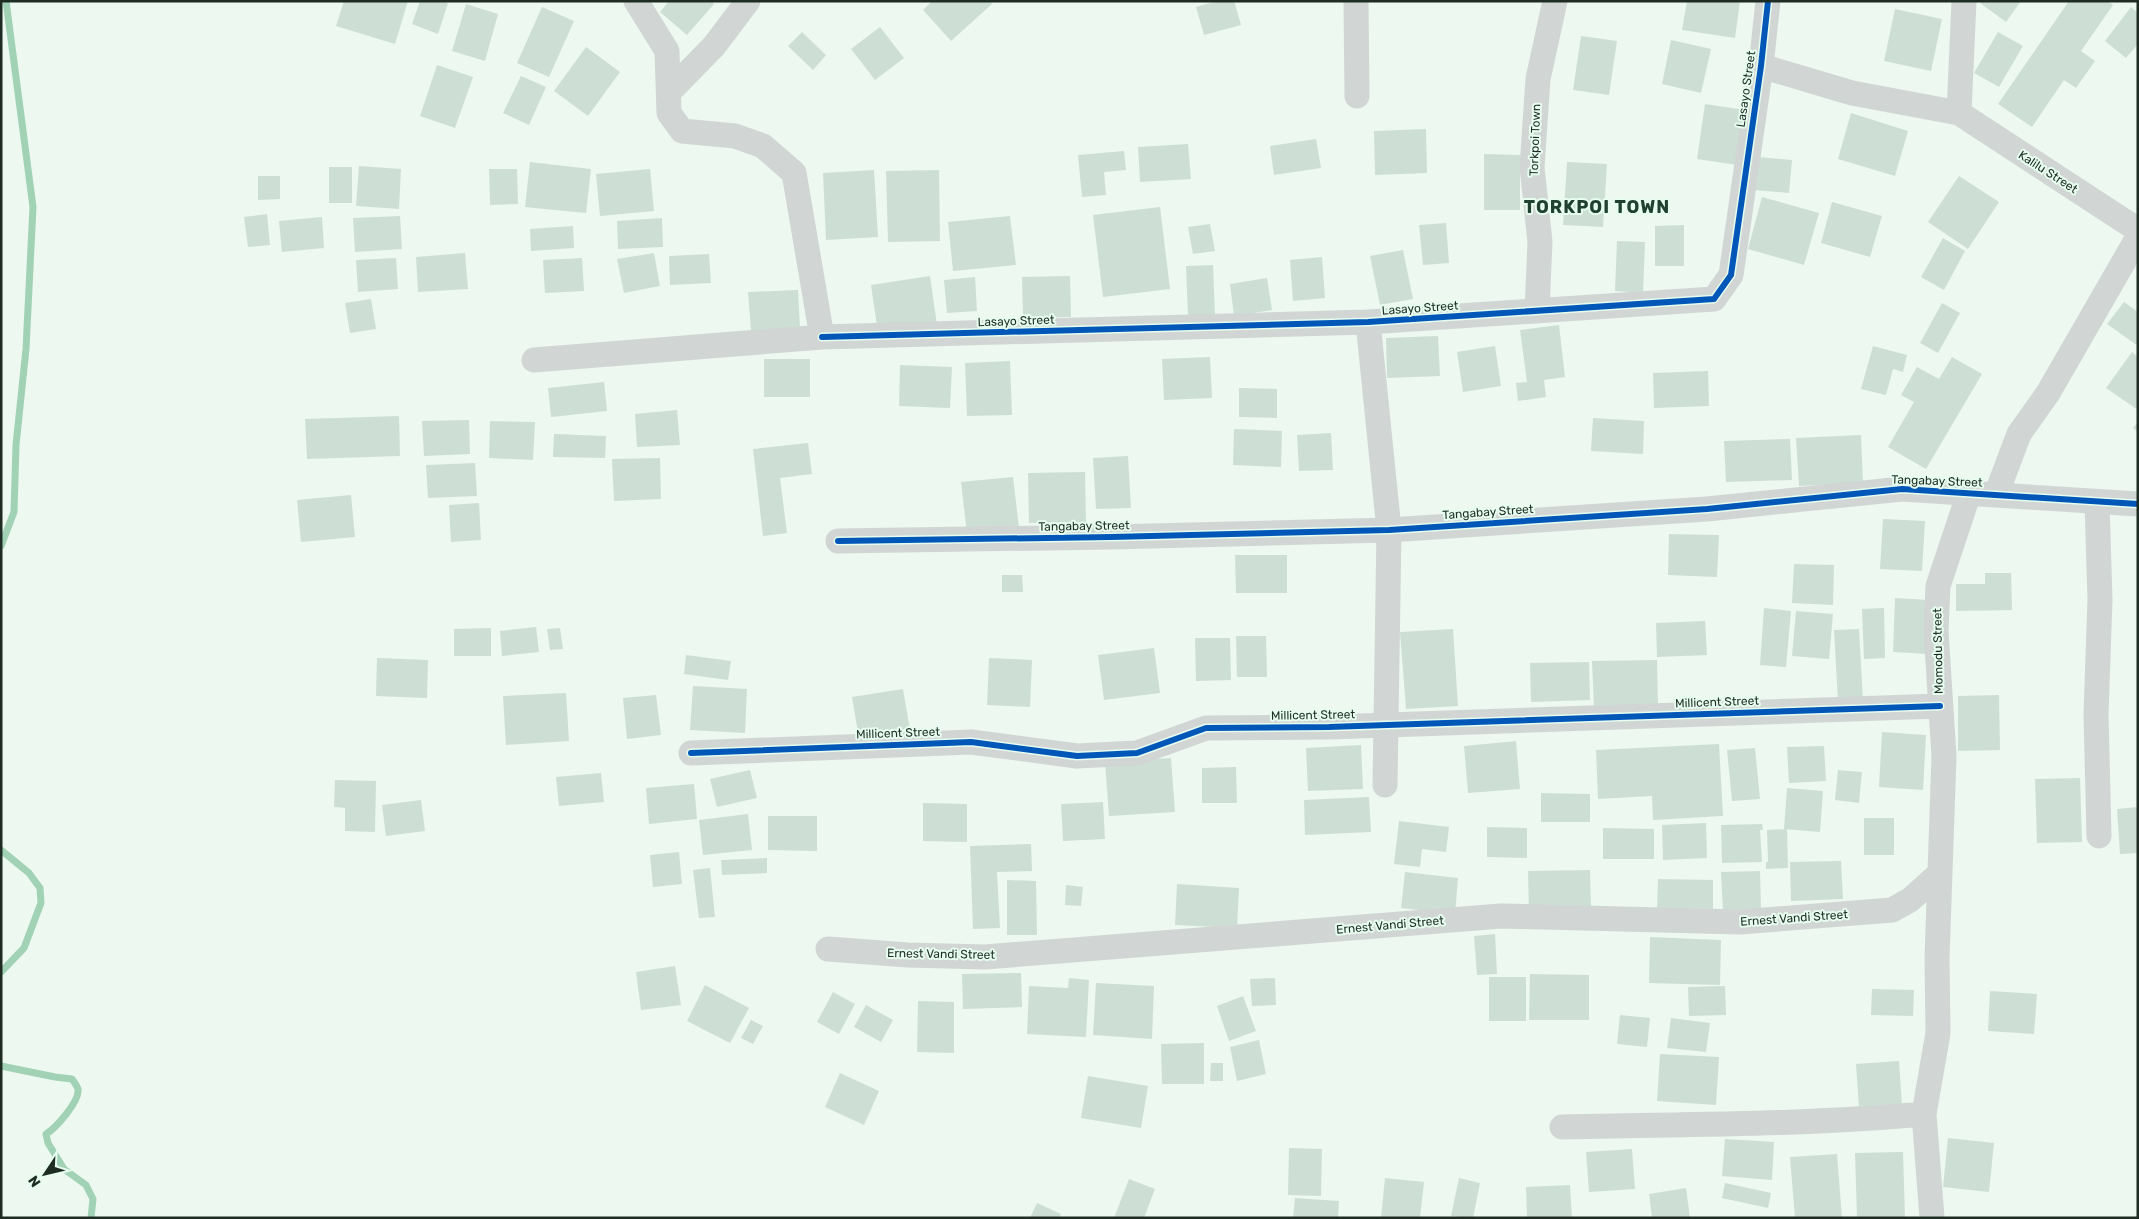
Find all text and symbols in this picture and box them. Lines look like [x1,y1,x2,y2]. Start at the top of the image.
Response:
street label: Lasayo Street [1734,50,1758,128]
street label: Torkpoi Town [1527,104,1543,176]
street label: Kalilu Street [2016,148,2080,196]
district label: TORKPOI TOWN [1524,196,1670,218]
street label: Lasayo Street [1381,298,1459,318]
street label: Lasayo Street [977,313,1055,329]
street label: Tangabay Street [1891,472,1983,490]
street label: Tangabay Street [1442,502,1534,522]
street label: Tangabay Street [1038,518,1130,534]
street label: Momodu Street [1930,608,1946,694]
street label: Millicent Street [1675,694,1760,710]
street label: Millicent Street [1271,707,1355,723]
street label: Millicent Street [856,725,941,741]
street label: Ernest Vandi Street [1740,907,1849,929]
street label: Ernest Vandi Street [1336,913,1445,937]
street label: Ernest Vandi Street [887,946,995,962]
north arrow [20,1149,70,1199]
text: N [25,1172,45,1190]

